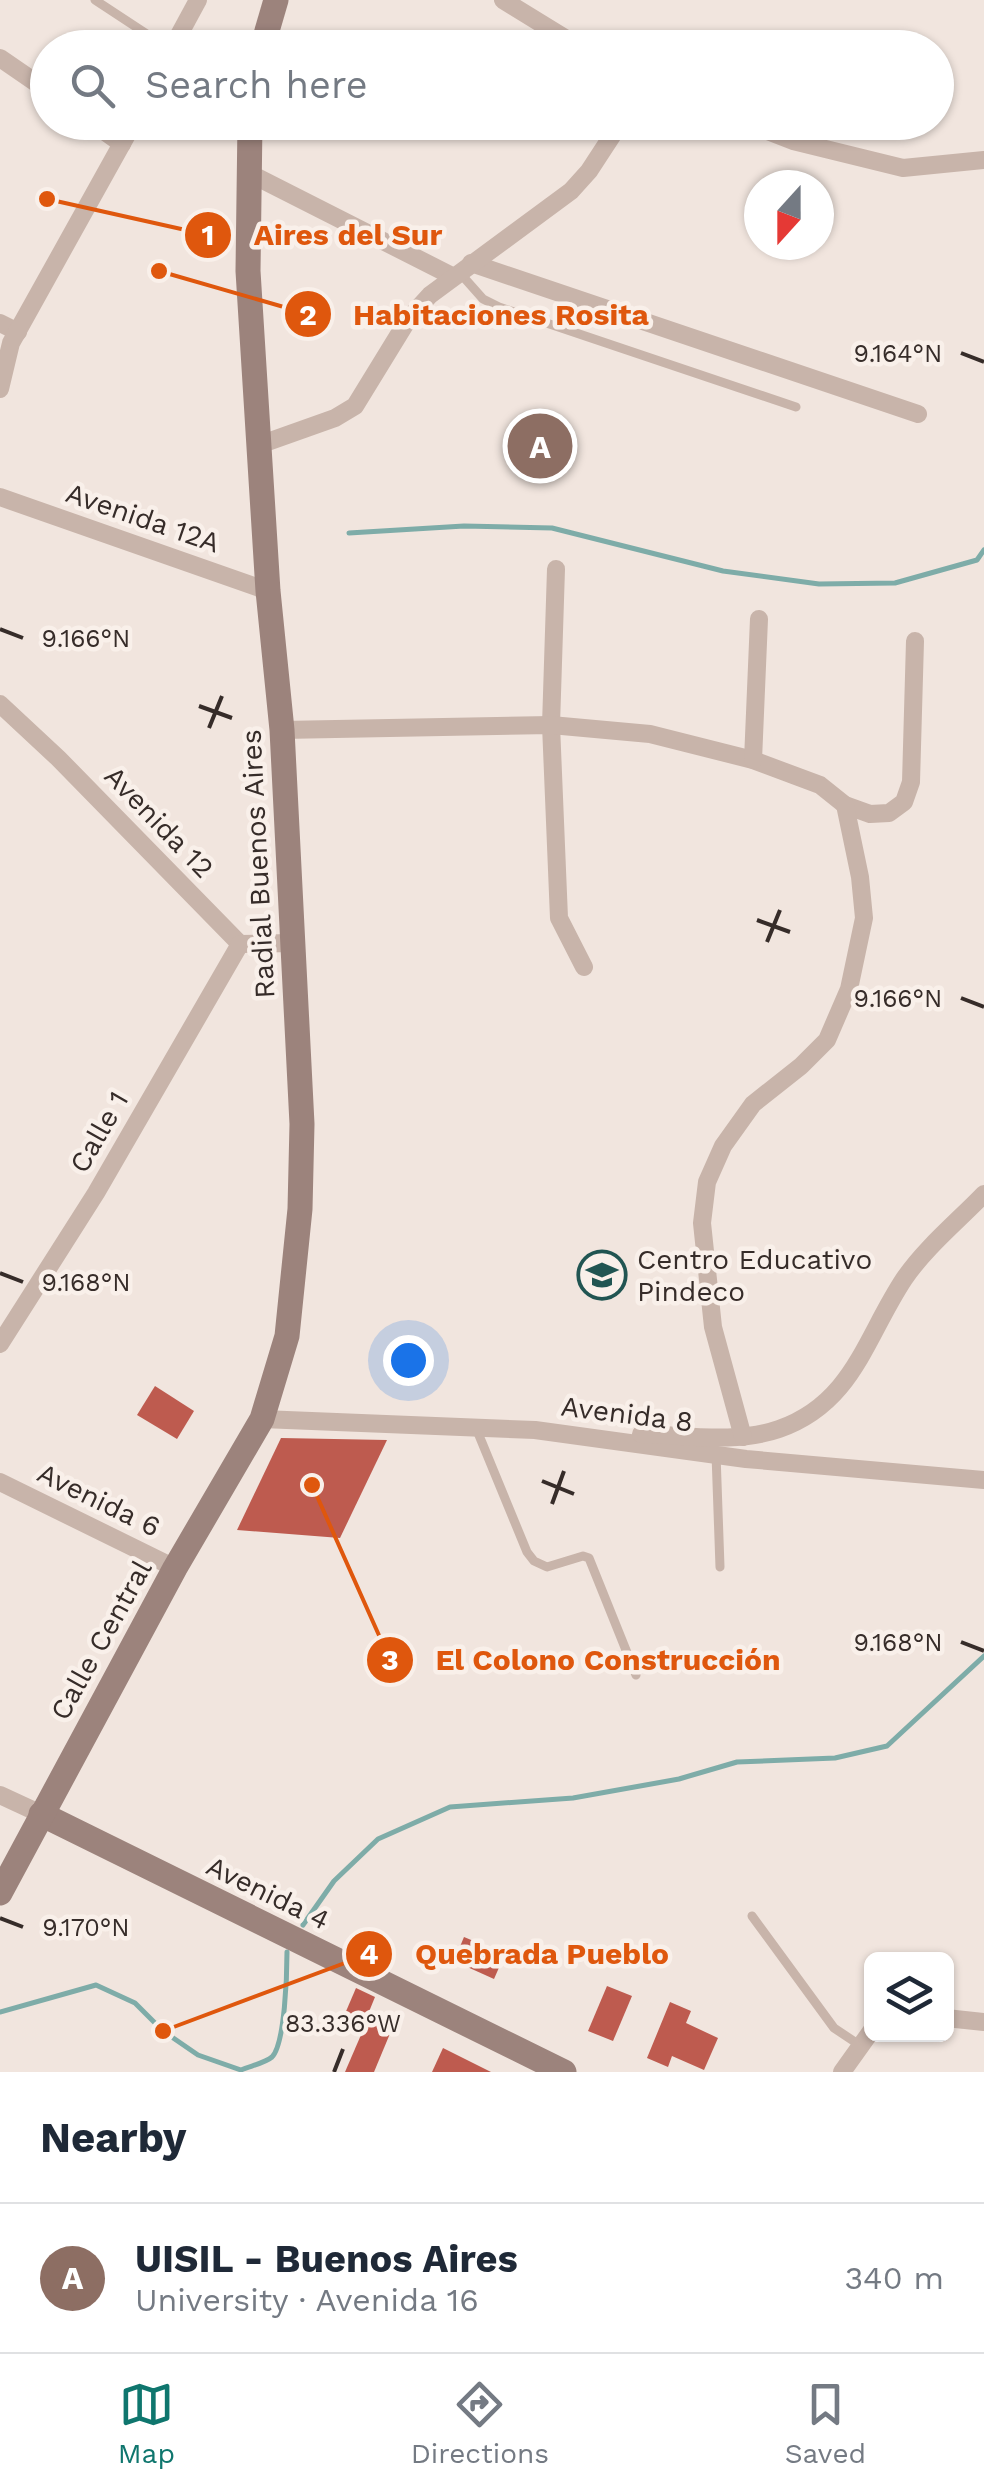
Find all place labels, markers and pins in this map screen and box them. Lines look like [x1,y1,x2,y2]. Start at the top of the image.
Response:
callout: Aires del Sur [183,205,462,265]
callout: Habitaciones Rosita [283,284,669,344]
pin: A [508,408,572,484]
place label: Centro Educativo Pindeco [637,1243,872,1308]
school or university icon: Centro Educativo Pindeco [576,1249,628,1301]
callout: El Colono Construcción [365,1630,801,1690]
callout: Quebrada Pueblo [344,1924,689,1984]

